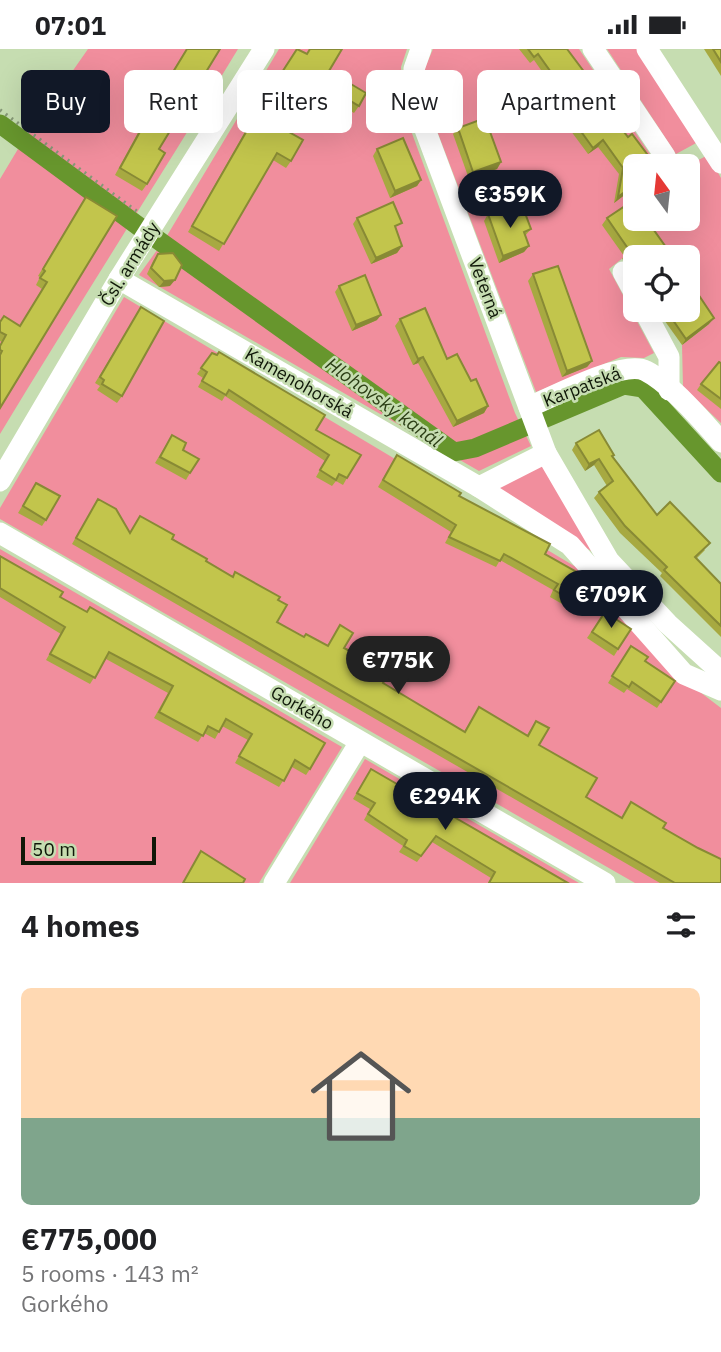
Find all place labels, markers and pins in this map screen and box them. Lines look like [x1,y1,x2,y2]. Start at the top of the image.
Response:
pin: €359K [461,171,559,230]
pin: €709K [562,571,660,630]
pin: €775K [349,637,447,696]
pin: €294K [396,773,494,832]

